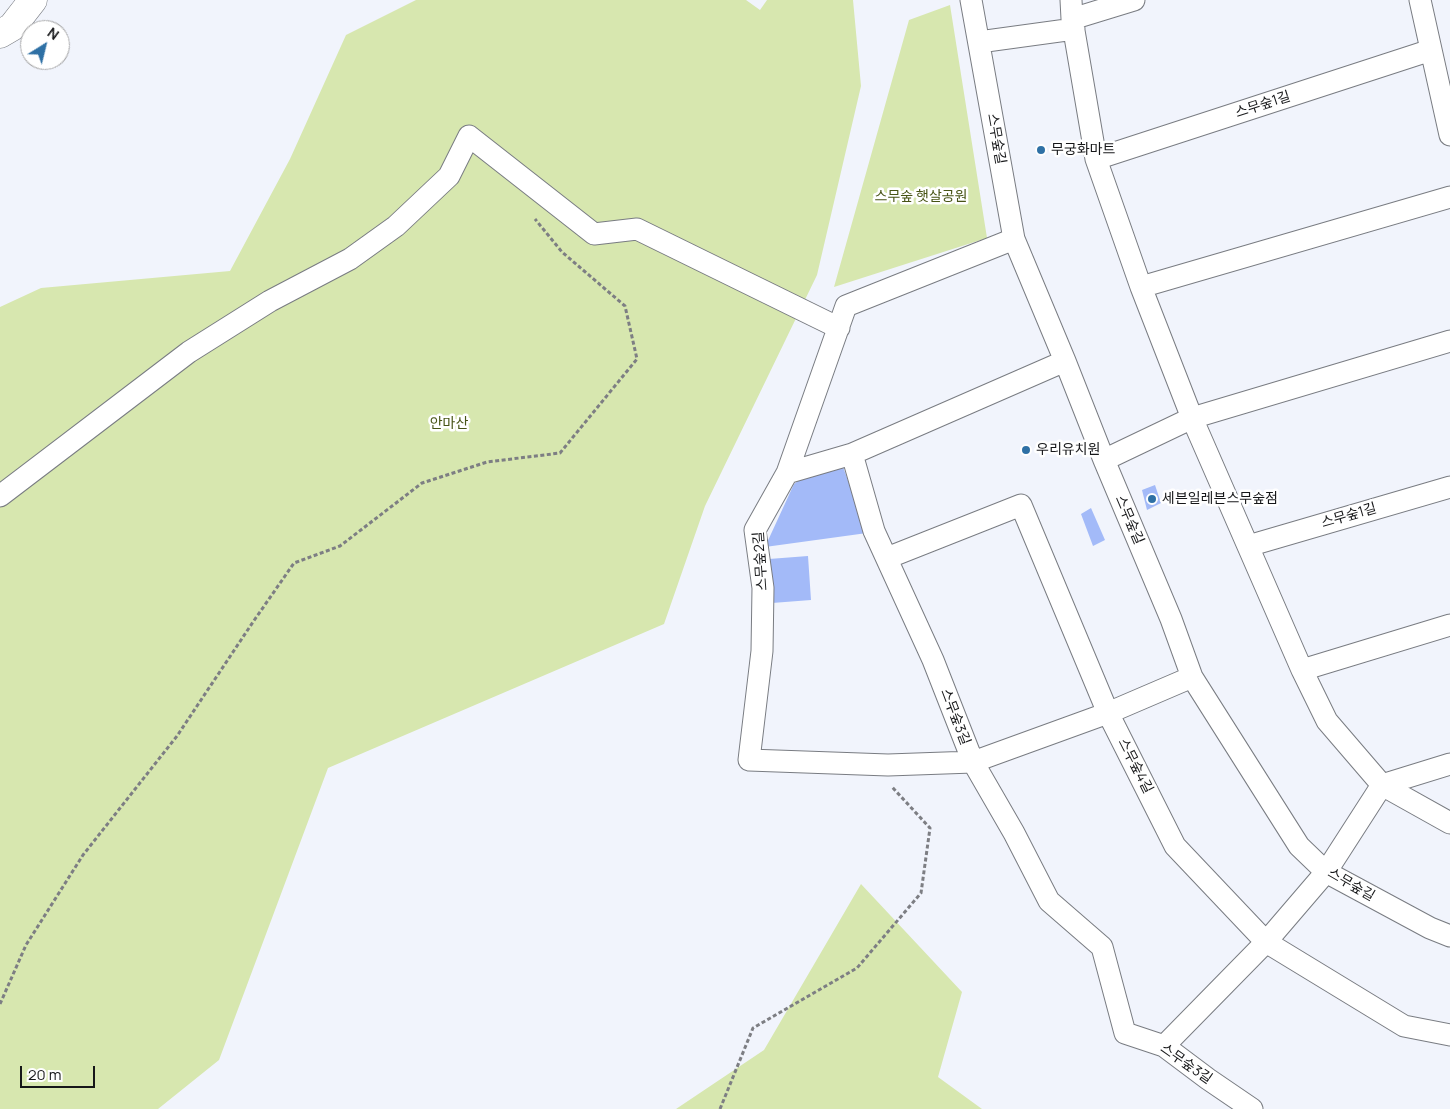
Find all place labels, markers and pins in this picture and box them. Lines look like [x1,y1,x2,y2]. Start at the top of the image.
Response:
place label: 무궁화마트 [1051,142,1115,158]
marker: 무궁화마트 [1035,144,1047,156]
place label: 우리유치원 [1036,442,1100,458]
marker: 우리유치원 [1020,444,1032,456]
place label: 세븐일레븐스무숲점 [1162,491,1278,507]
marker: 세븐일레븐스무숲점 [1146,493,1158,505]

